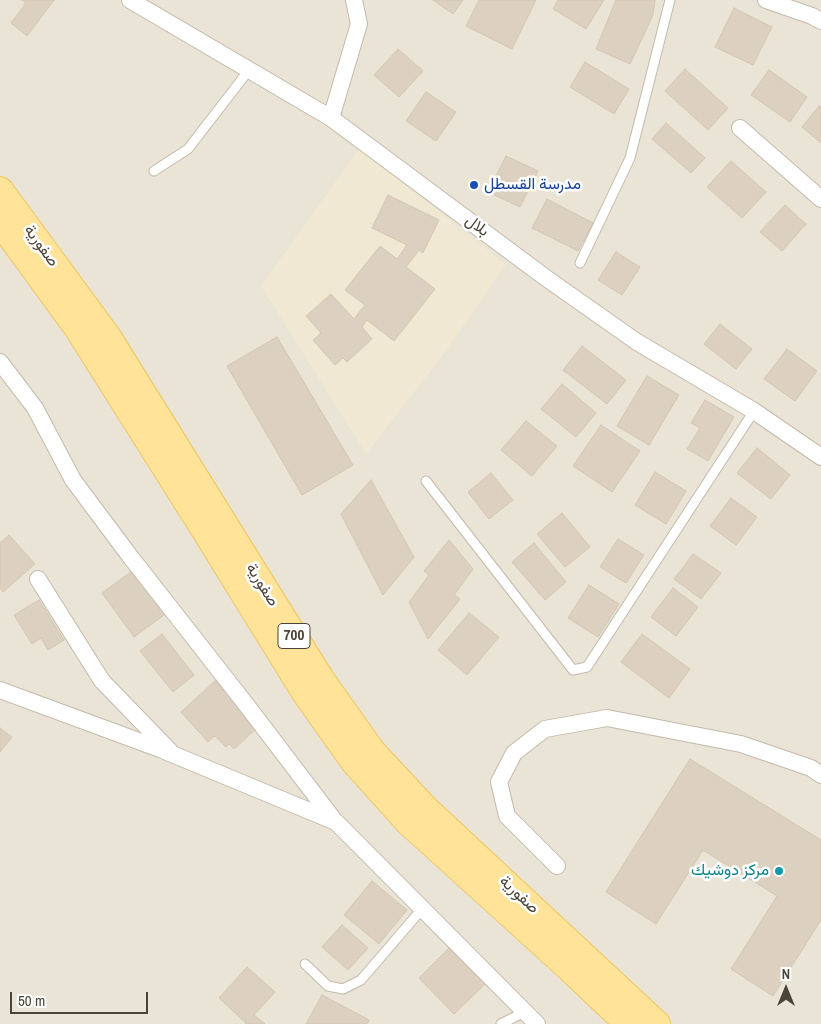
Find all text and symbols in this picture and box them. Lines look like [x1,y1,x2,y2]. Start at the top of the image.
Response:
place label: مدرسة القسطل [484,175,581,195]
marker: مدرسة القسطل [468,179,480,191]
street label: بلال [461,211,493,241]
street label: صفورية [19,221,63,271]
street label: صفورية [241,560,283,610]
road number: 700 [278,624,310,648]
place label: مركز دوشيك [691,861,769,881]
marker: مركز دوشيك [773,865,785,877]
street label: صفورية [495,872,543,918]
north arrow [761,964,811,1014]
text: N [782,965,790,983]
scale bar [12,982,150,1014]
text: 50 m [18,990,45,1011]

